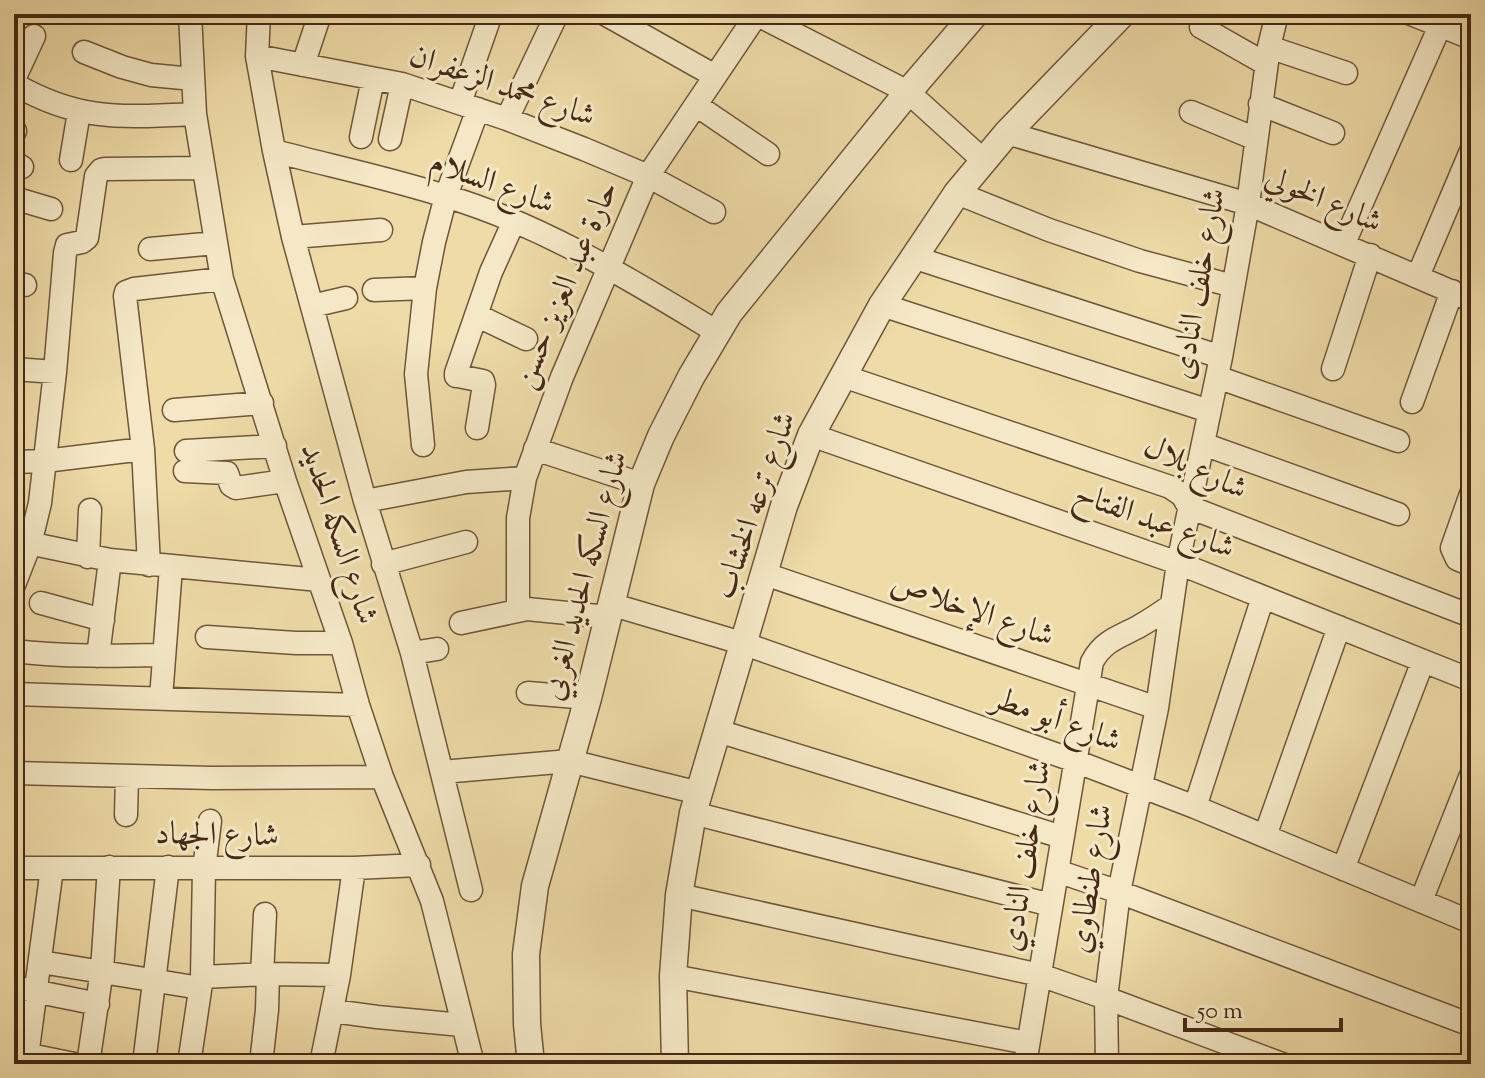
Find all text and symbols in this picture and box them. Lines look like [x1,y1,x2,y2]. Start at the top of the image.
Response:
street label: شارع محمد الزعفران [402,34,601,141]
street label: شارع السلام [423,140,561,230]
street label: شارع الخولي [1257,156,1389,247]
street label: حارة عبد العزيز حسن [502,174,632,396]
street label: شارع خلف النادى [1161,185,1240,383]
street label: شارع ترعه الخشاب [702,406,811,606]
street label: شارع بلال [1135,425,1255,514]
street label: شارع السكه الحديد [286,437,389,631]
street label: شارع السكه الحديد الغربي [531,446,642,706]
street label: شارع عبد الفتاح [1066,472,1241,574]
street label: شارع الإخلاص [884,562,1060,661]
street label: شارع أبو مطر [982,673,1128,767]
street label: شارع خلف النادي [989,757,1066,955]
street label: شارع طنطاوي [1058,801,1127,957]
street label: شارع الجهاد [155,812,279,861]
scale bar [1185,982,1341,1032]
text: 50 m [1195,995,1243,1029]

